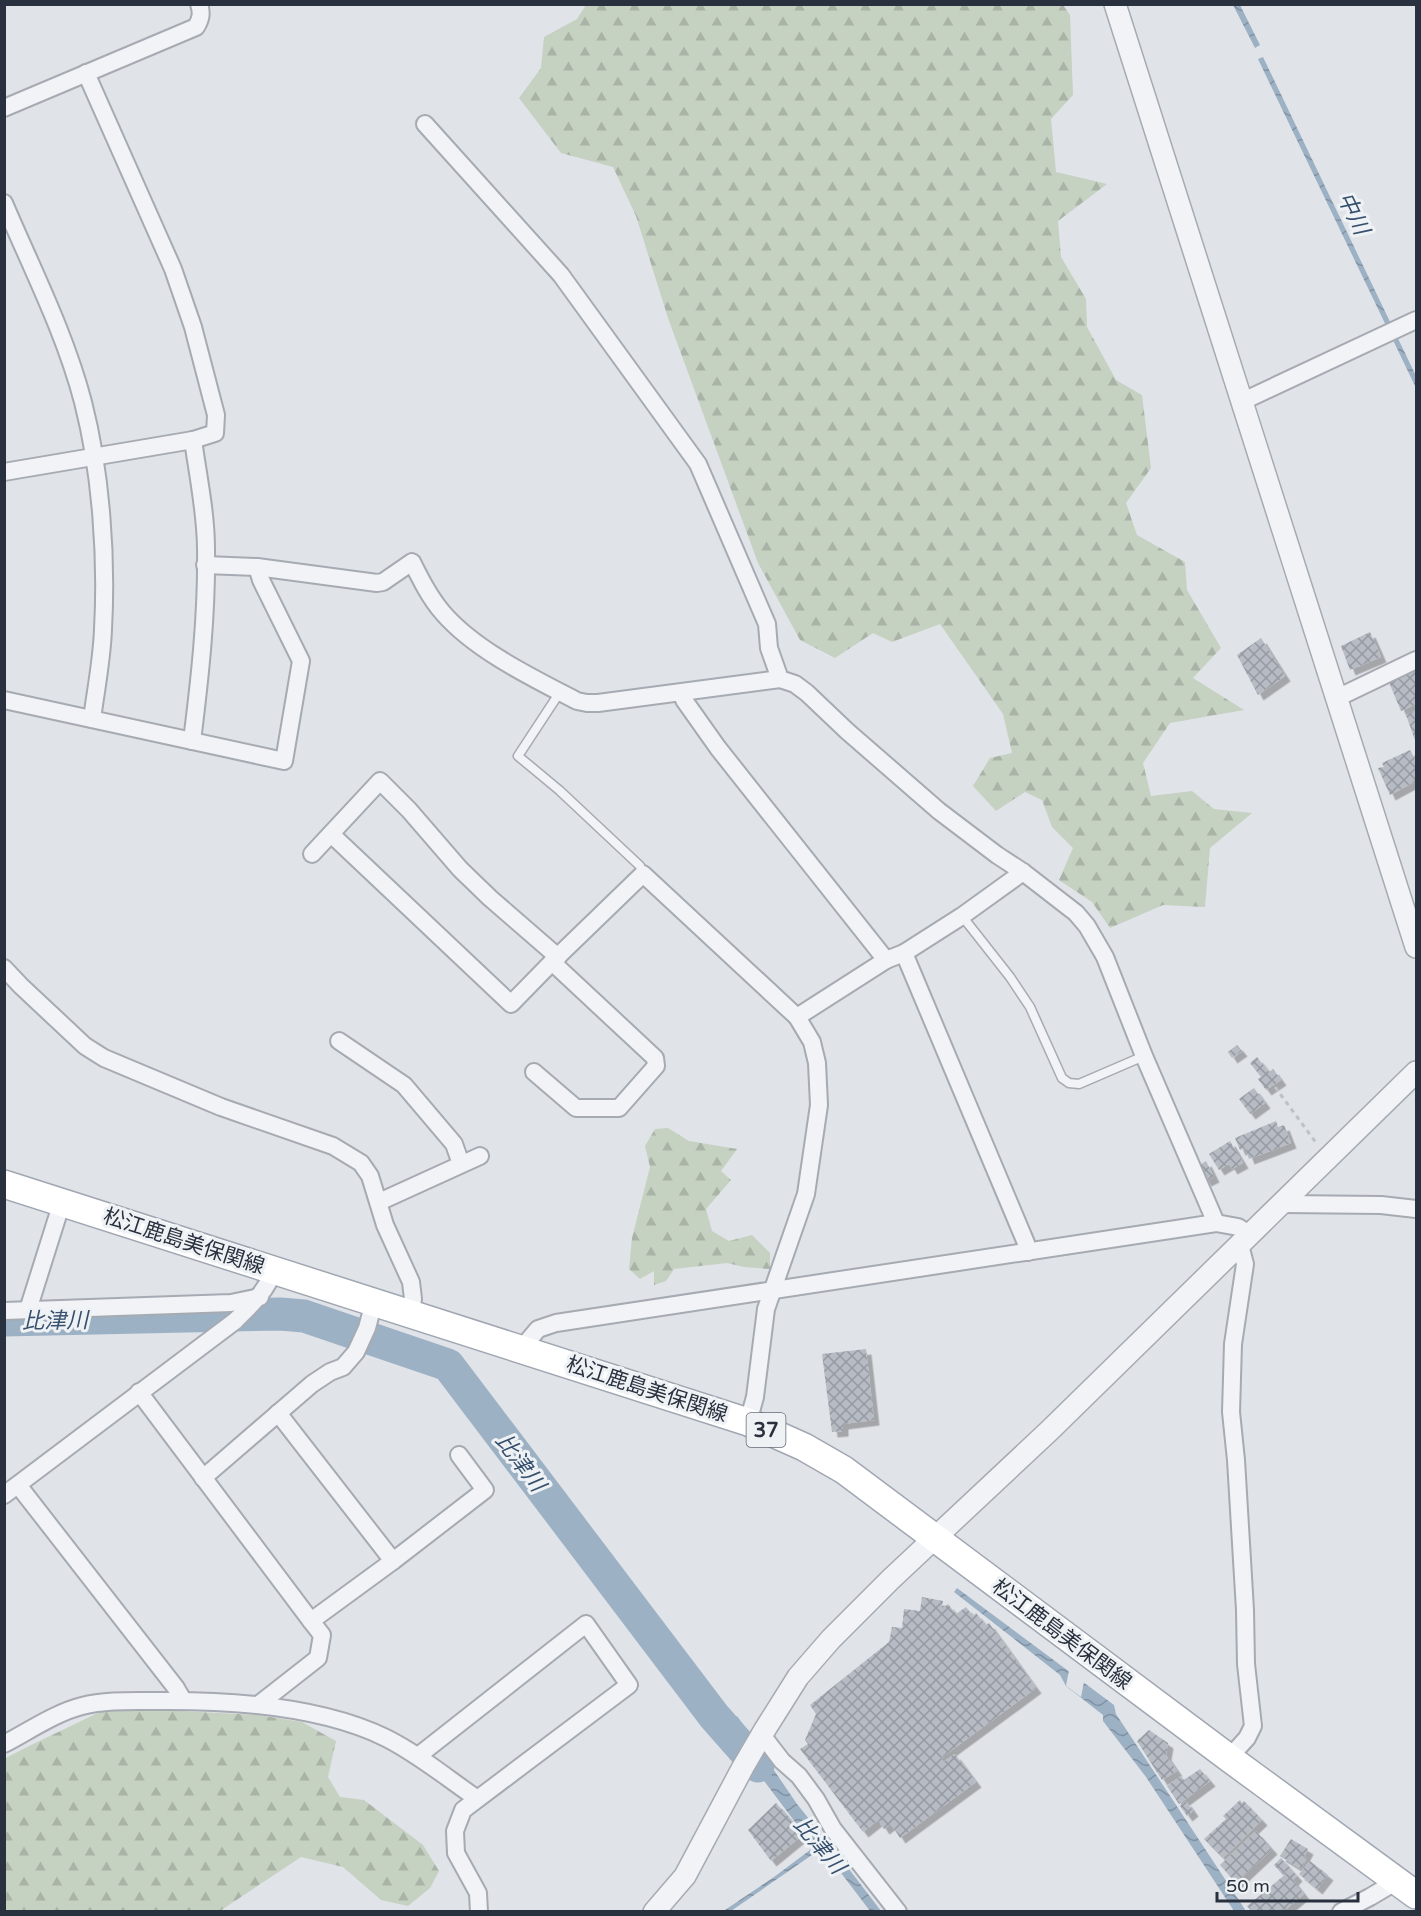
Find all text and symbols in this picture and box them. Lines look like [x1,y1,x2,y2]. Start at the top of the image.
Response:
water label: 中川 [1332,188,1375,241]
street label: 松江鹿島美保関線 [100,1204,268,1279]
water label: 比津川 [22,1307,90,1335]
street label: 松江鹿島美保関線 [563,1352,731,1427]
road number: 37 [746,1413,786,1447]
water label: 比津川 [490,1428,552,1498]
street label: 松江鹿島美保関線 [987,1574,1136,1695]
water label: 比津川 [788,1812,852,1881]
scale bar [1217,1865,1358,1903]
text: 50 m [1226,1875,1270,1897]

